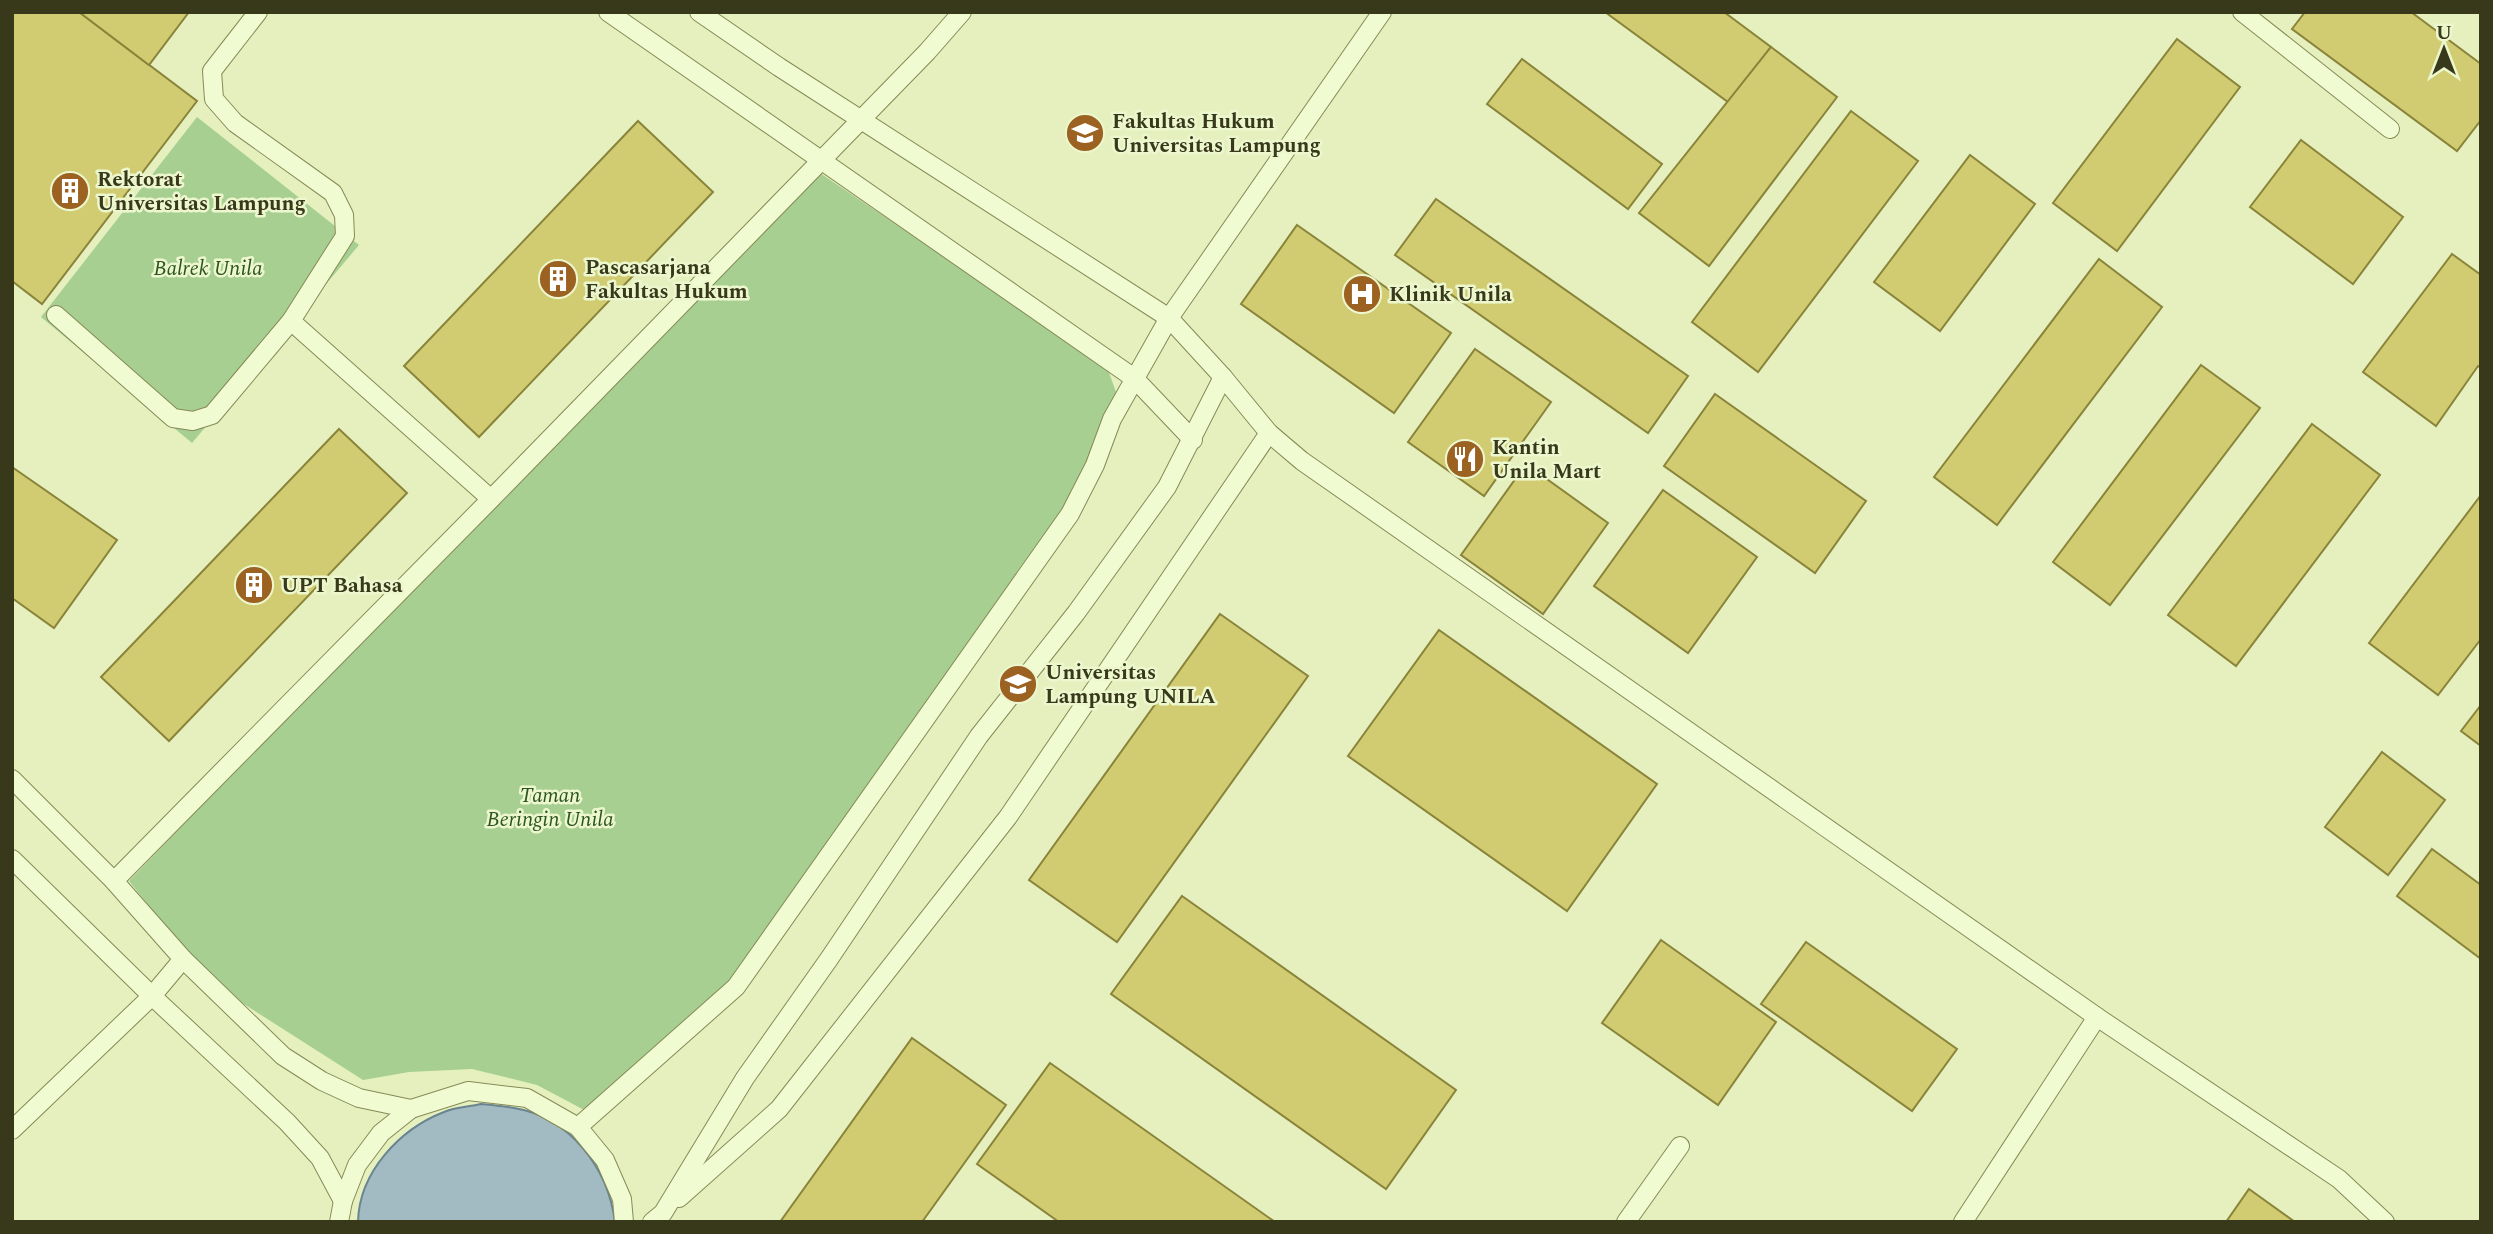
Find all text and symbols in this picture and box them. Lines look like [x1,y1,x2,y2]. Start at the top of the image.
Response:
north arrow [2409,14,2479,84]
text: U [2436,19,2452,48]
place label: Fakultas Hukum Universitas Lampung [1112,106,1321,162]
school or university icon: Fakultas Hukum Universitas Lampung [1064,112,1106,154]
place label: Rektorat Universitas Lampung [97,164,306,220]
building icon: Rektorat Universitas Lampung [49,170,91,212]
place label: Pascasarjana Fakultas Hukum [585,252,748,308]
park label: Balrek Unila [153,253,263,285]
building icon: Pascasarjana Fakultas Hukum [537,258,579,300]
hospital icon: Klinik Unila [1341,273,1383,315]
place label: Klinik Unila [1389,279,1512,311]
place label: Kantin Unila Mart [1492,432,1601,488]
restaurant icon: Kantin Unila Mart [1444,438,1486,480]
building icon: UPT Bahasa [233,564,275,606]
place label: UPT Bahasa [281,570,403,602]
place label: Universitas Lampung UNILA [1045,657,1216,713]
school or university icon: Universitas Lampung UNILA [997,663,1039,705]
park label: Taman Beringin Unila [486,780,614,836]

